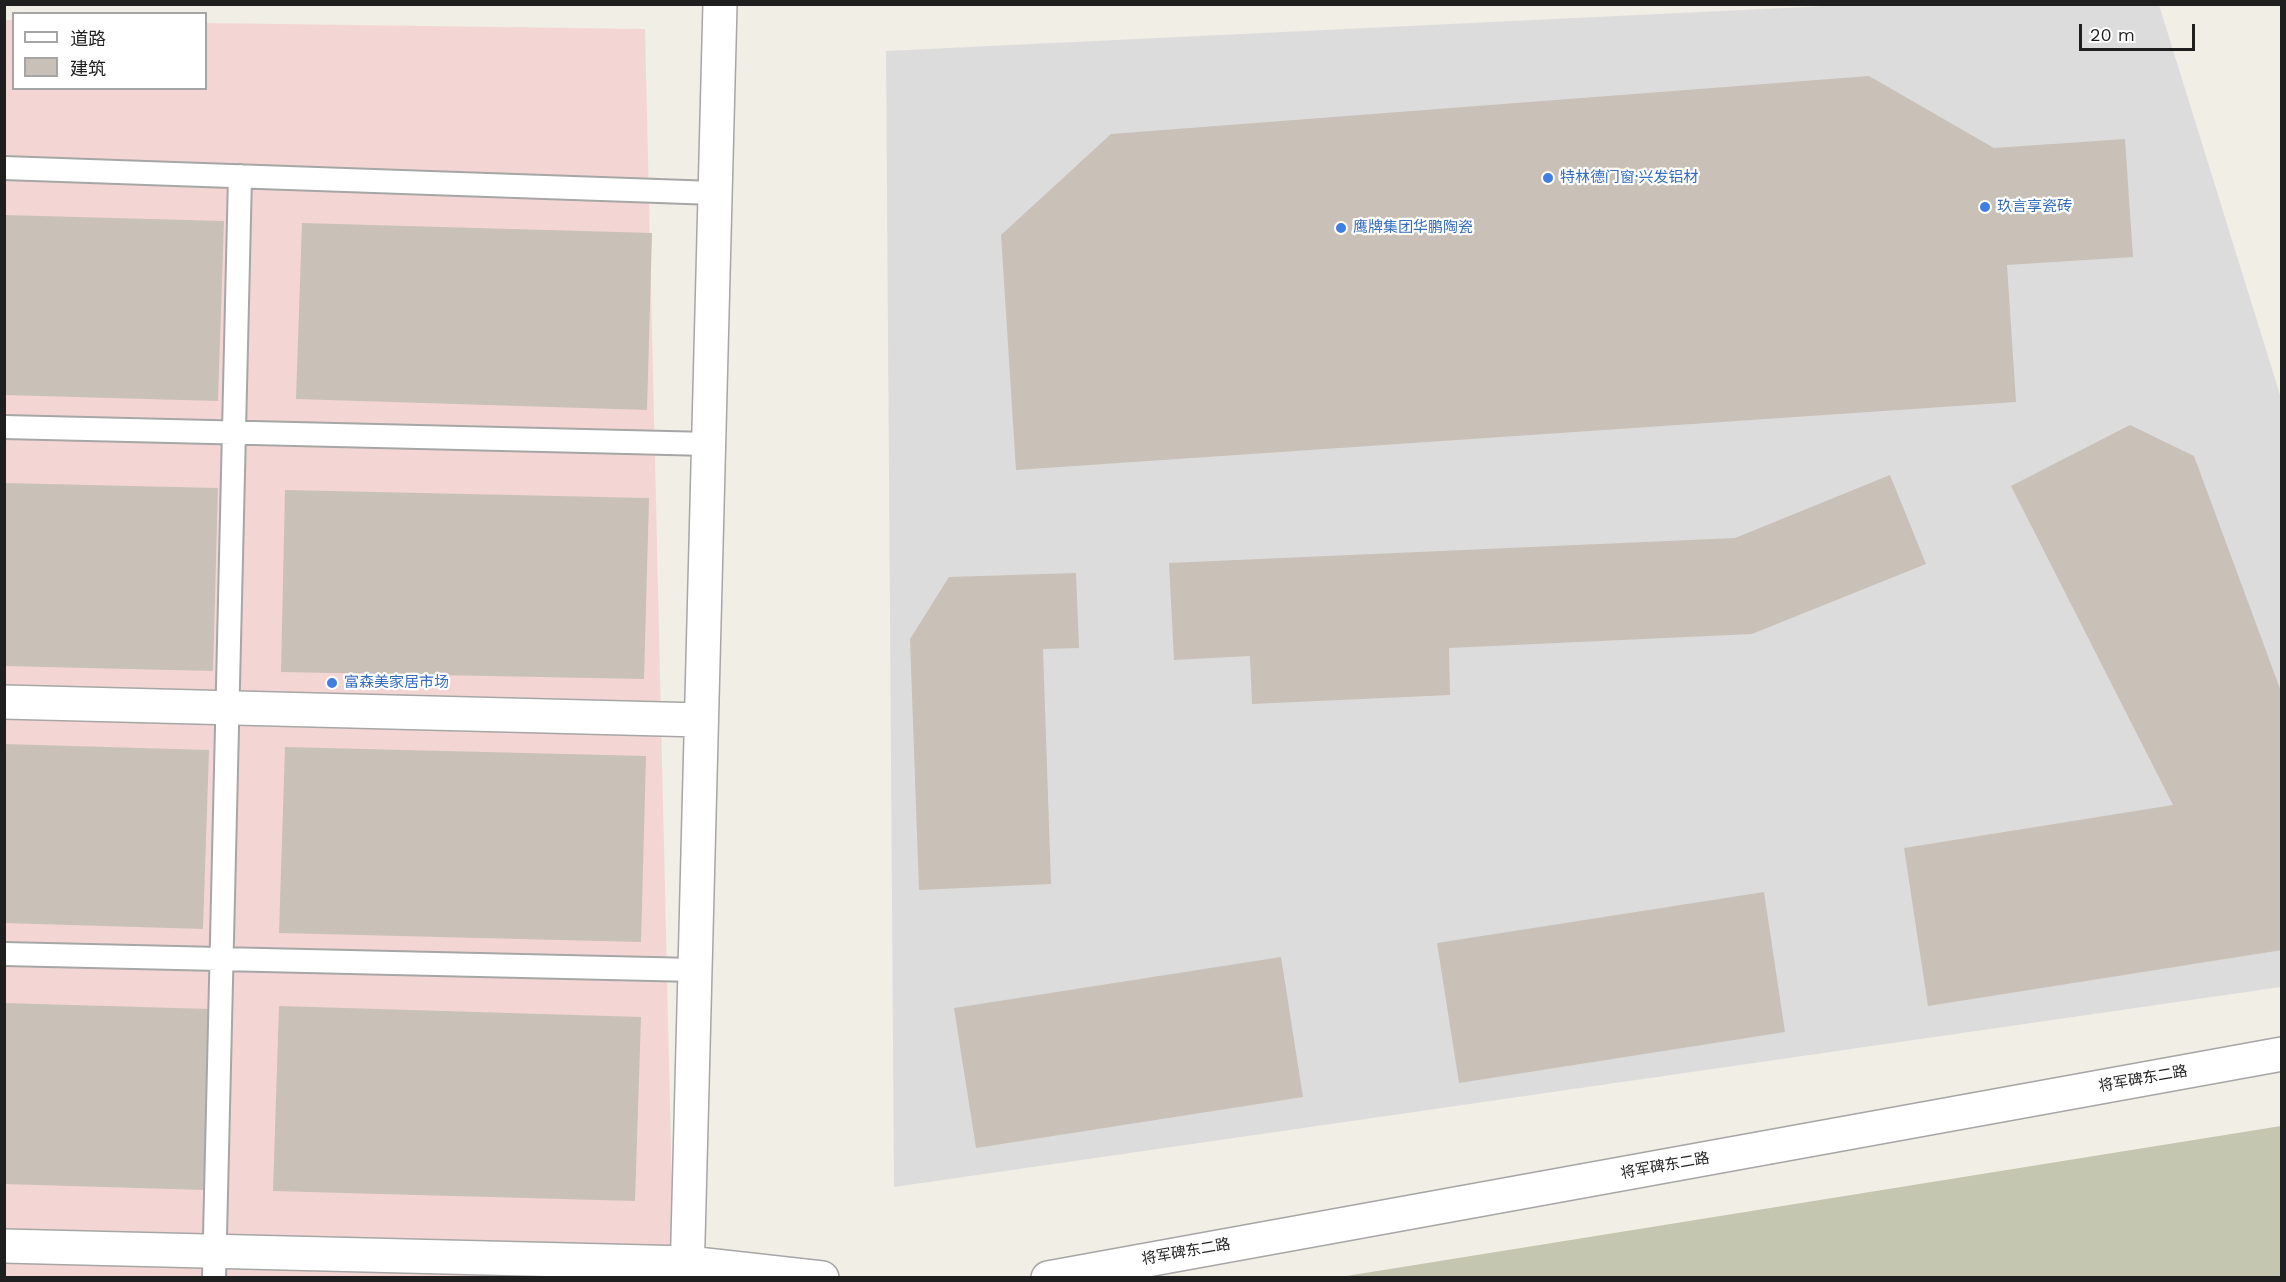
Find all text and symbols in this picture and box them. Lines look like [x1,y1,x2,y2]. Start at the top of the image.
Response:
legend [12,12,207,90]
scale bar [2082,12,2198,50]
text: 20 m [2090,24,2135,45]
text: 道路 [70,28,106,49]
text: 建筑 [70,58,106,79]
place label: 特林德门窗·兴发铝材 [1560,169,1698,187]
marker: 特林德门窗·兴发铝材 [1541,171,1555,185]
place label: 玖言享瓷砖 [1997,198,2072,216]
marker: 玖言享瓷砖 [1978,200,1992,214]
place label: 鹰牌集团华鹏陶瓷 [1353,219,1473,237]
marker: 鹰牌集团华鹏陶瓷 [1334,221,1348,235]
place label: 富森美家居市场 [344,674,449,692]
marker: 富森美家居市场 [325,676,339,690]
street label: 将军碑东二路 [2097,1062,2189,1096]
street label: 将军碑东二路 [1619,1149,1711,1183]
street label: 将军碑东二路 [1140,1235,1232,1269]

